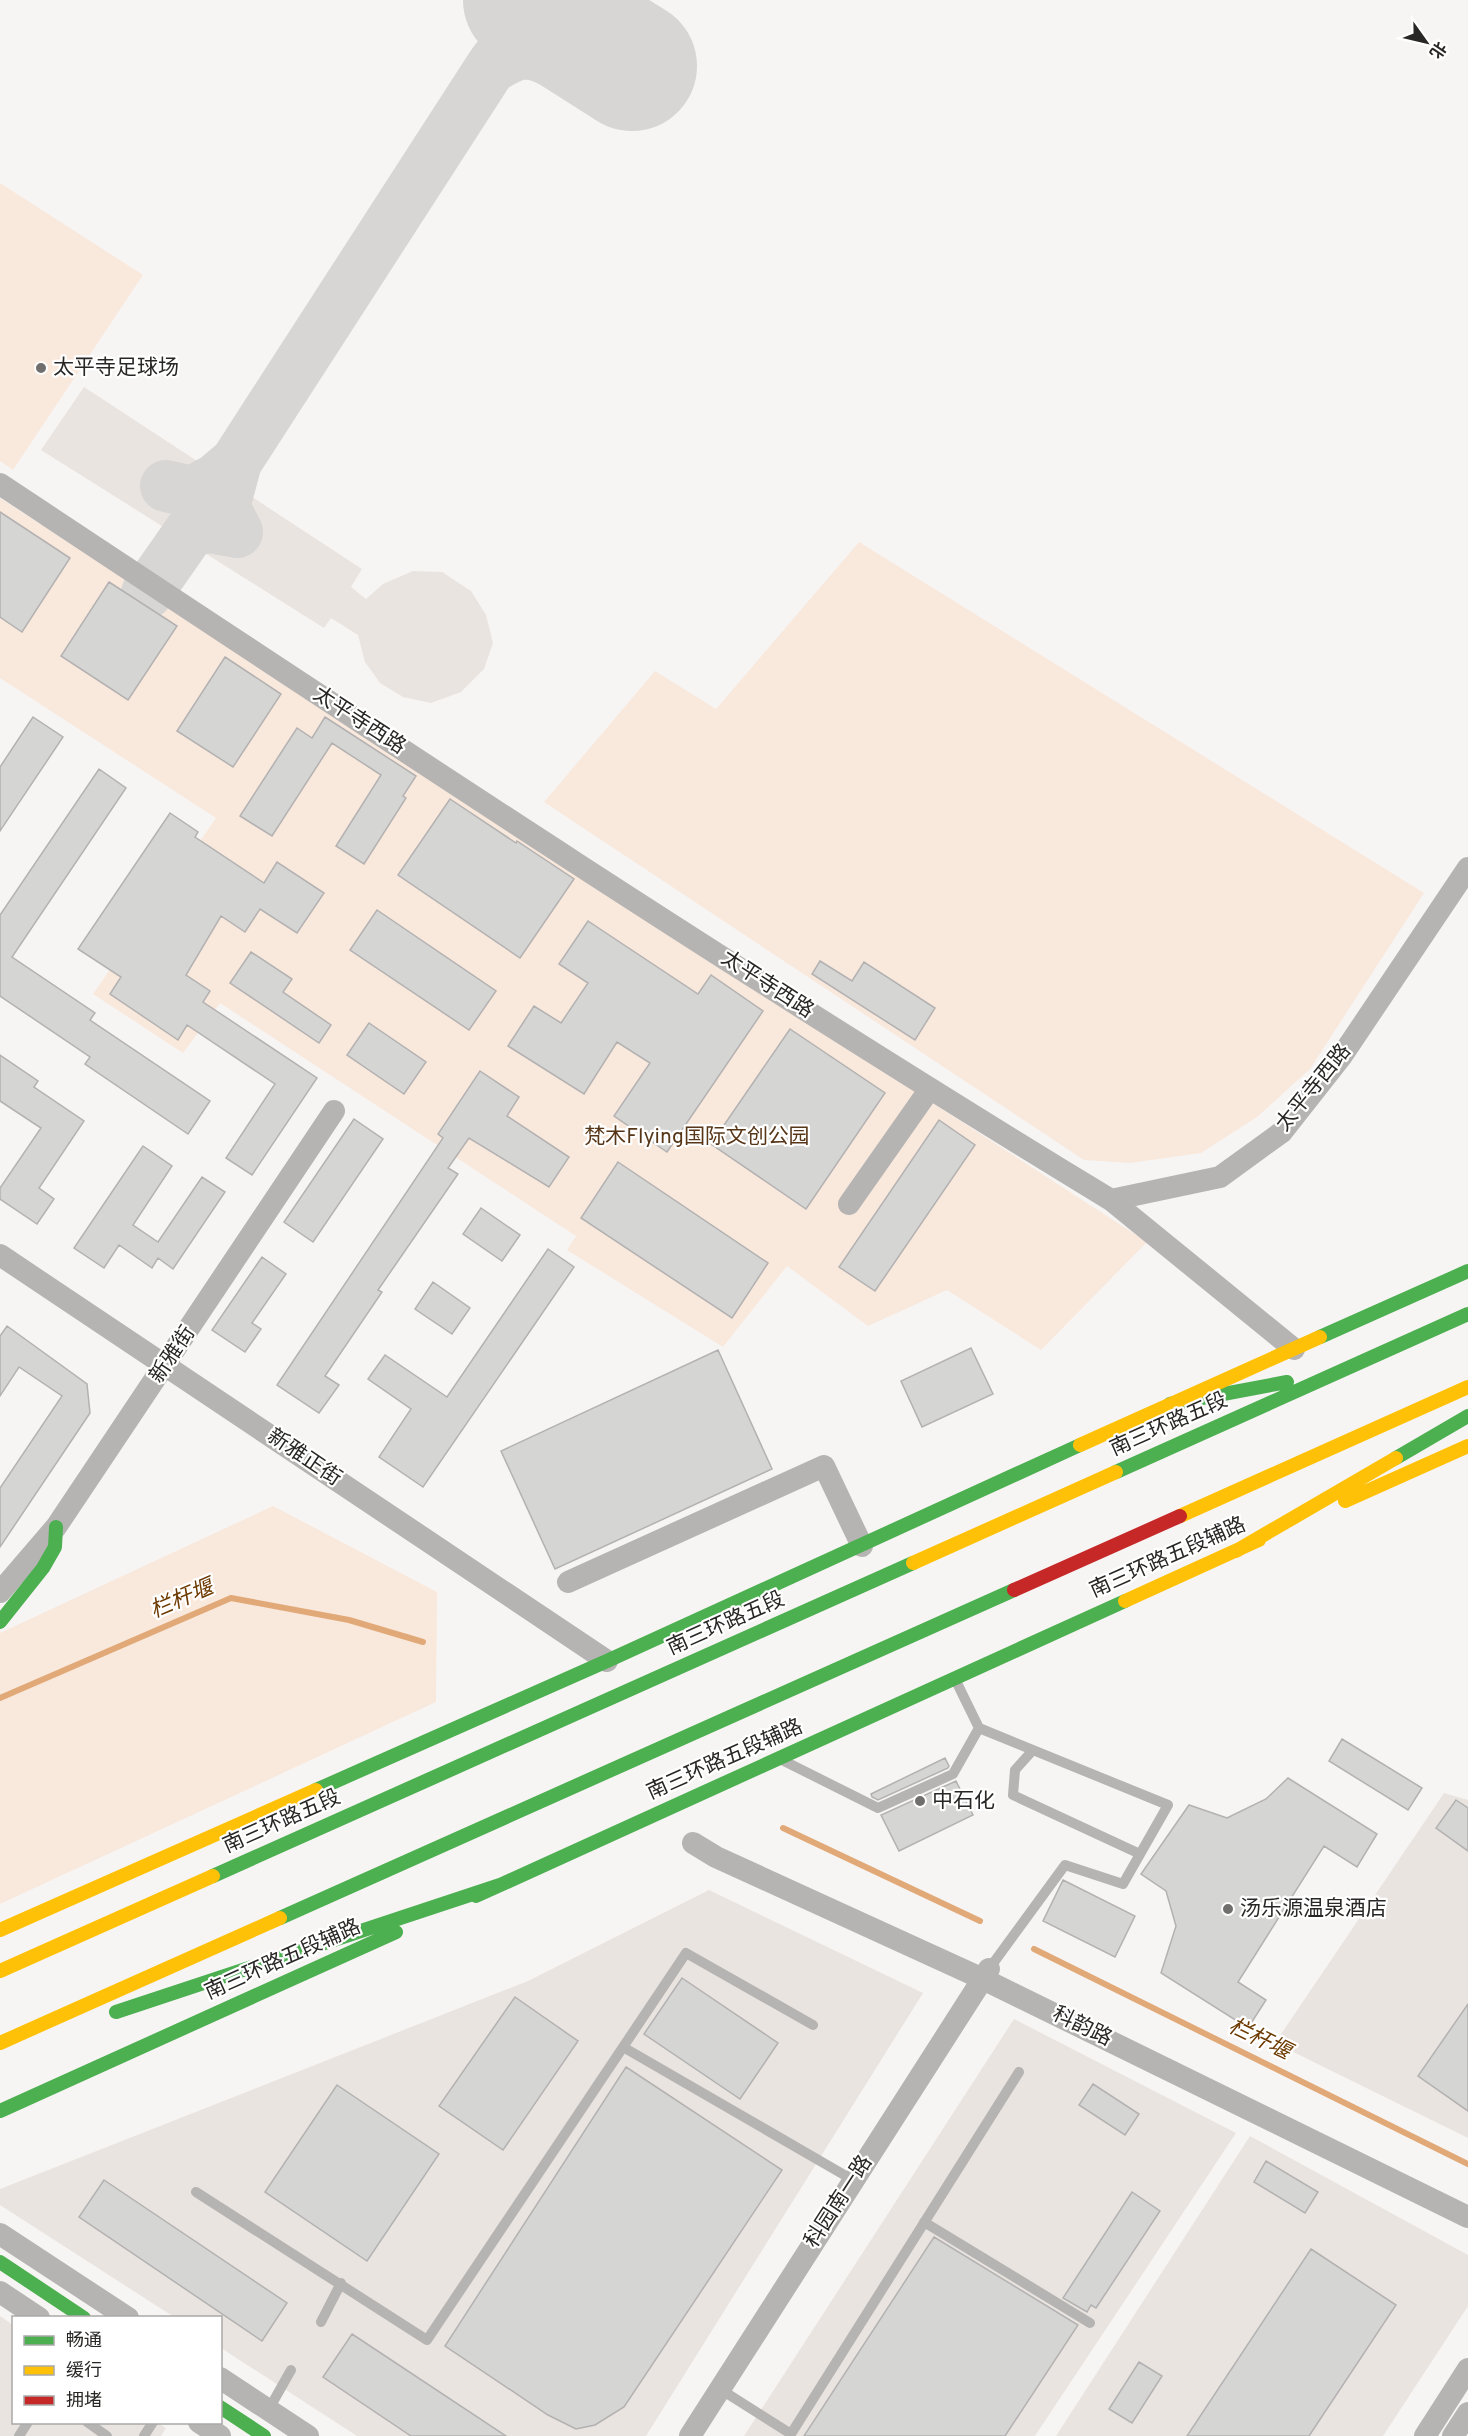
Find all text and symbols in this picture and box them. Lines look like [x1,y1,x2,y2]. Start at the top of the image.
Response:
north arrow [1396,12,1456,72]
text: 北 [1424,37,1450,62]
place label: 太平寺足球场 [53,355,179,382]
marker: 太平寺足球场 [34,361,48,375]
street label: 太平寺西路 [308,681,410,761]
street label: 太平寺西路 [716,945,818,1025]
street label: 太平寺西路 [1270,1039,1358,1137]
park label: 梵木Flying国际文创公园 [584,1124,810,1151]
street label: 新雅街 [144,1321,202,1389]
street label: 南三环路五段 [1106,1387,1232,1463]
street label: 新雅正街 [262,1423,346,1493]
street label: 南三环路五段辅路 [1086,1512,1250,1604]
water label: 栏杆堰 [146,1573,221,1625]
street label: 南三环路五段 [663,1586,789,1662]
street label: 南三环路五段辅路 [643,1714,807,1806]
street label: 南三环路五段 [219,1784,345,1860]
place label: 中石化 [932,1788,995,1815]
marker: 中石化 [913,1794,927,1808]
place label: 汤乐源温泉酒店 [1240,1896,1387,1923]
marker: 汤乐源温泉酒店 [1221,1902,1235,1916]
street label: 南三环路五段辅路 [201,1914,365,2006]
street label: 科韵路 [1048,2001,1116,2053]
water label: 栏杆堰 [1223,2013,1298,2068]
street label: 科园南一路 [799,2151,879,2253]
legend [12,2316,222,2424]
text: 畅通 [66,2330,102,2353]
text: 缓行 [66,2360,102,2383]
text: 拥堵 [66,2390,102,2413]

